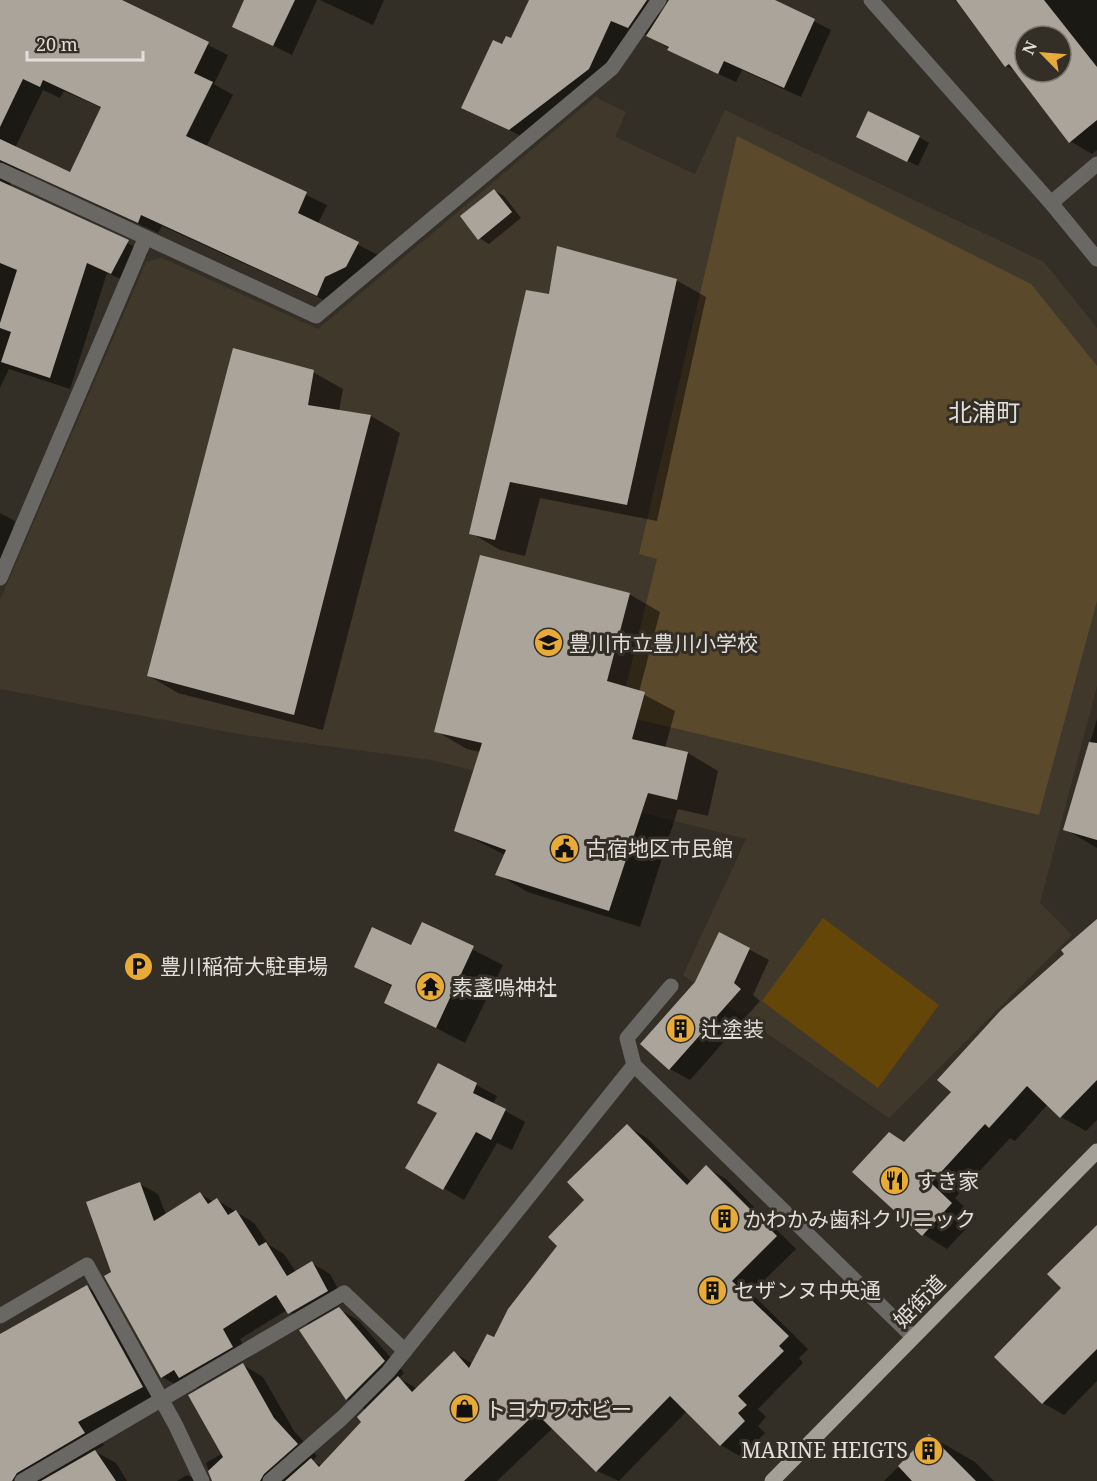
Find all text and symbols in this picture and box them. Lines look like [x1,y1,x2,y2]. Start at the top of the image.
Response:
scale bar [27,24,142,62]
north arrow [1013,24,1073,84]
text: 20 m [36,32,78,56]
text: N [1017,37,1042,58]
district label: 北浦町 [948,395,1020,428]
school or university icon: 豊川市立豊川小学校 [532,627,564,659]
place label: 豊川市立豊川小学校 [569,629,758,657]
public building icon: 古宿地区市民館 [549,832,581,864]
place label: 古宿地区市民館 [586,834,733,862]
parking icon: 豊川稲荷大駐車場 [123,950,155,982]
place label: 豊川稲荷大駐車場 [160,952,328,980]
temple icon: 素盞嗚神社 [415,971,447,1003]
place label: 素盞嗚神社 [452,973,557,1001]
building icon: 辻塗装 [664,1013,696,1045]
place label: 辻塗装 [701,1015,764,1043]
restaurant icon: すき家 [879,1165,911,1197]
place label: すき家 [916,1167,979,1195]
building icon: かわかみ歯科クリニック [708,1203,740,1235]
place label: かわかみ歯科クリニック [745,1205,976,1233]
street label: 姫街道 [887,1269,951,1333]
building icon: セザンヌ中央通 [697,1274,729,1306]
place label: セザンヌ中央通 [734,1276,881,1304]
shop icon: トヨカワホビー [448,1393,480,1425]
place label: トヨカワホビー [485,1395,632,1423]
building icon: MARINE HEIGTS [913,1434,945,1466]
place label: MARINE HEIGTS [741,1436,908,1464]

